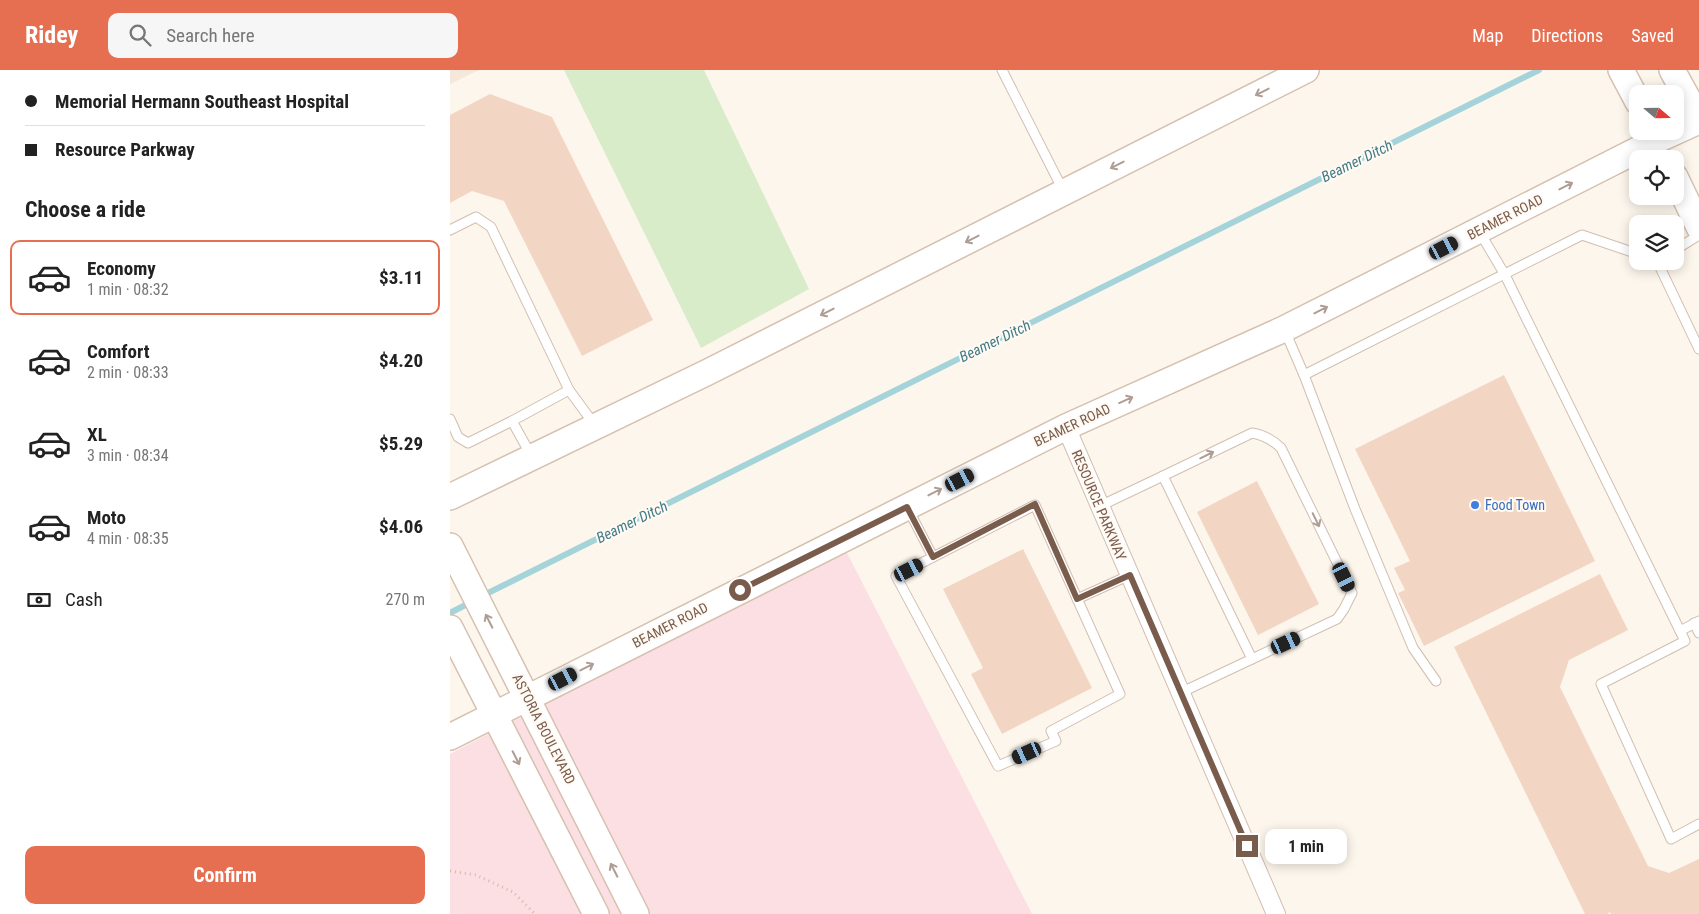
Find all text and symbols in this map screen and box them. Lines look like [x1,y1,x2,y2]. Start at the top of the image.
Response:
search box [108,13,458,58]
text: Ridey [25,21,78,49]
icon: search [126,21,154,49]
text: Search here [166,24,255,47]
text: Map [1472,25,1503,46]
text: Directions [1531,25,1603,46]
text: Saved [1631,25,1674,46]
north arrow [1629,85,1684,140]
map controls [1629,85,1684,270]
one-way arrow [1255,88,1270,97]
text: Memorial Hermann Southeast Hospital [55,90,349,113]
water label: Beamer Ditch [1318,136,1396,186]
text: Resource Parkway [55,138,195,161]
button: locate [1629,150,1684,205]
one-way arrow [1110,161,1125,170]
one-way arrow [1558,181,1573,191]
street label: BEAMER ROAD [1465,191,1545,243]
text: Choose a ride [25,197,146,222]
button: layers [1629,215,1684,270]
one-way arrow [965,234,980,244]
car [1427,235,1460,261]
icon: car [27,255,72,300]
text: Economy [87,257,156,280]
text: $3.11 [379,266,423,289]
text: 1 min · 08:32 [87,280,169,299]
one-way arrow [1314,305,1329,315]
one-way arrow [820,308,835,317]
water label: Beamer Ditch [956,316,1034,366]
icon: car [27,338,72,383]
text: Comfort [87,340,150,363]
text: $4.20 [379,349,423,372]
text: 2 min · 08:33 [87,363,169,382]
one-way arrow [1118,394,1133,404]
street label: BEAMER ROAD [1031,400,1113,450]
icon: car [27,421,72,466]
text: XL [87,423,107,446]
text: $5.29 [379,432,423,455]
text: 3 min · 08:34 [87,446,169,465]
street label: RESOURCE PARKWAY [1068,447,1130,563]
one-way arrow [1199,449,1214,459]
car [943,467,976,493]
one-way arrow [927,487,942,496]
water label: Beamer Ditch [593,497,671,547]
place label: Food Town [1485,497,1545,513]
marker: Food Town [1469,499,1481,511]
icon: car [27,504,72,549]
text: Moto [87,506,126,529]
one-way arrow [1311,512,1321,527]
text: $4.06 [379,515,423,538]
text: 4 min · 08:35 [87,529,169,548]
car [892,557,925,583]
car [1330,560,1357,594]
route start [729,579,751,601]
icon: cash [25,586,53,614]
text: Cash [65,588,103,611]
text: 270 m [386,590,425,609]
street label: BEAMER ROAD [630,599,710,651]
one-way arrow [484,613,494,628]
car [1269,630,1302,656]
one-way arrow [579,662,594,672]
car [546,666,579,692]
street label: ASTORIA BOULEVARD [509,671,579,787]
car [1010,740,1043,766]
one-way arrow [512,750,521,765]
callout: 1 min [1264,828,1347,864]
route end [1236,835,1258,857]
text: 1 min [1288,837,1324,856]
button: Confirm [25,846,425,904]
one-way arrow [609,863,619,878]

